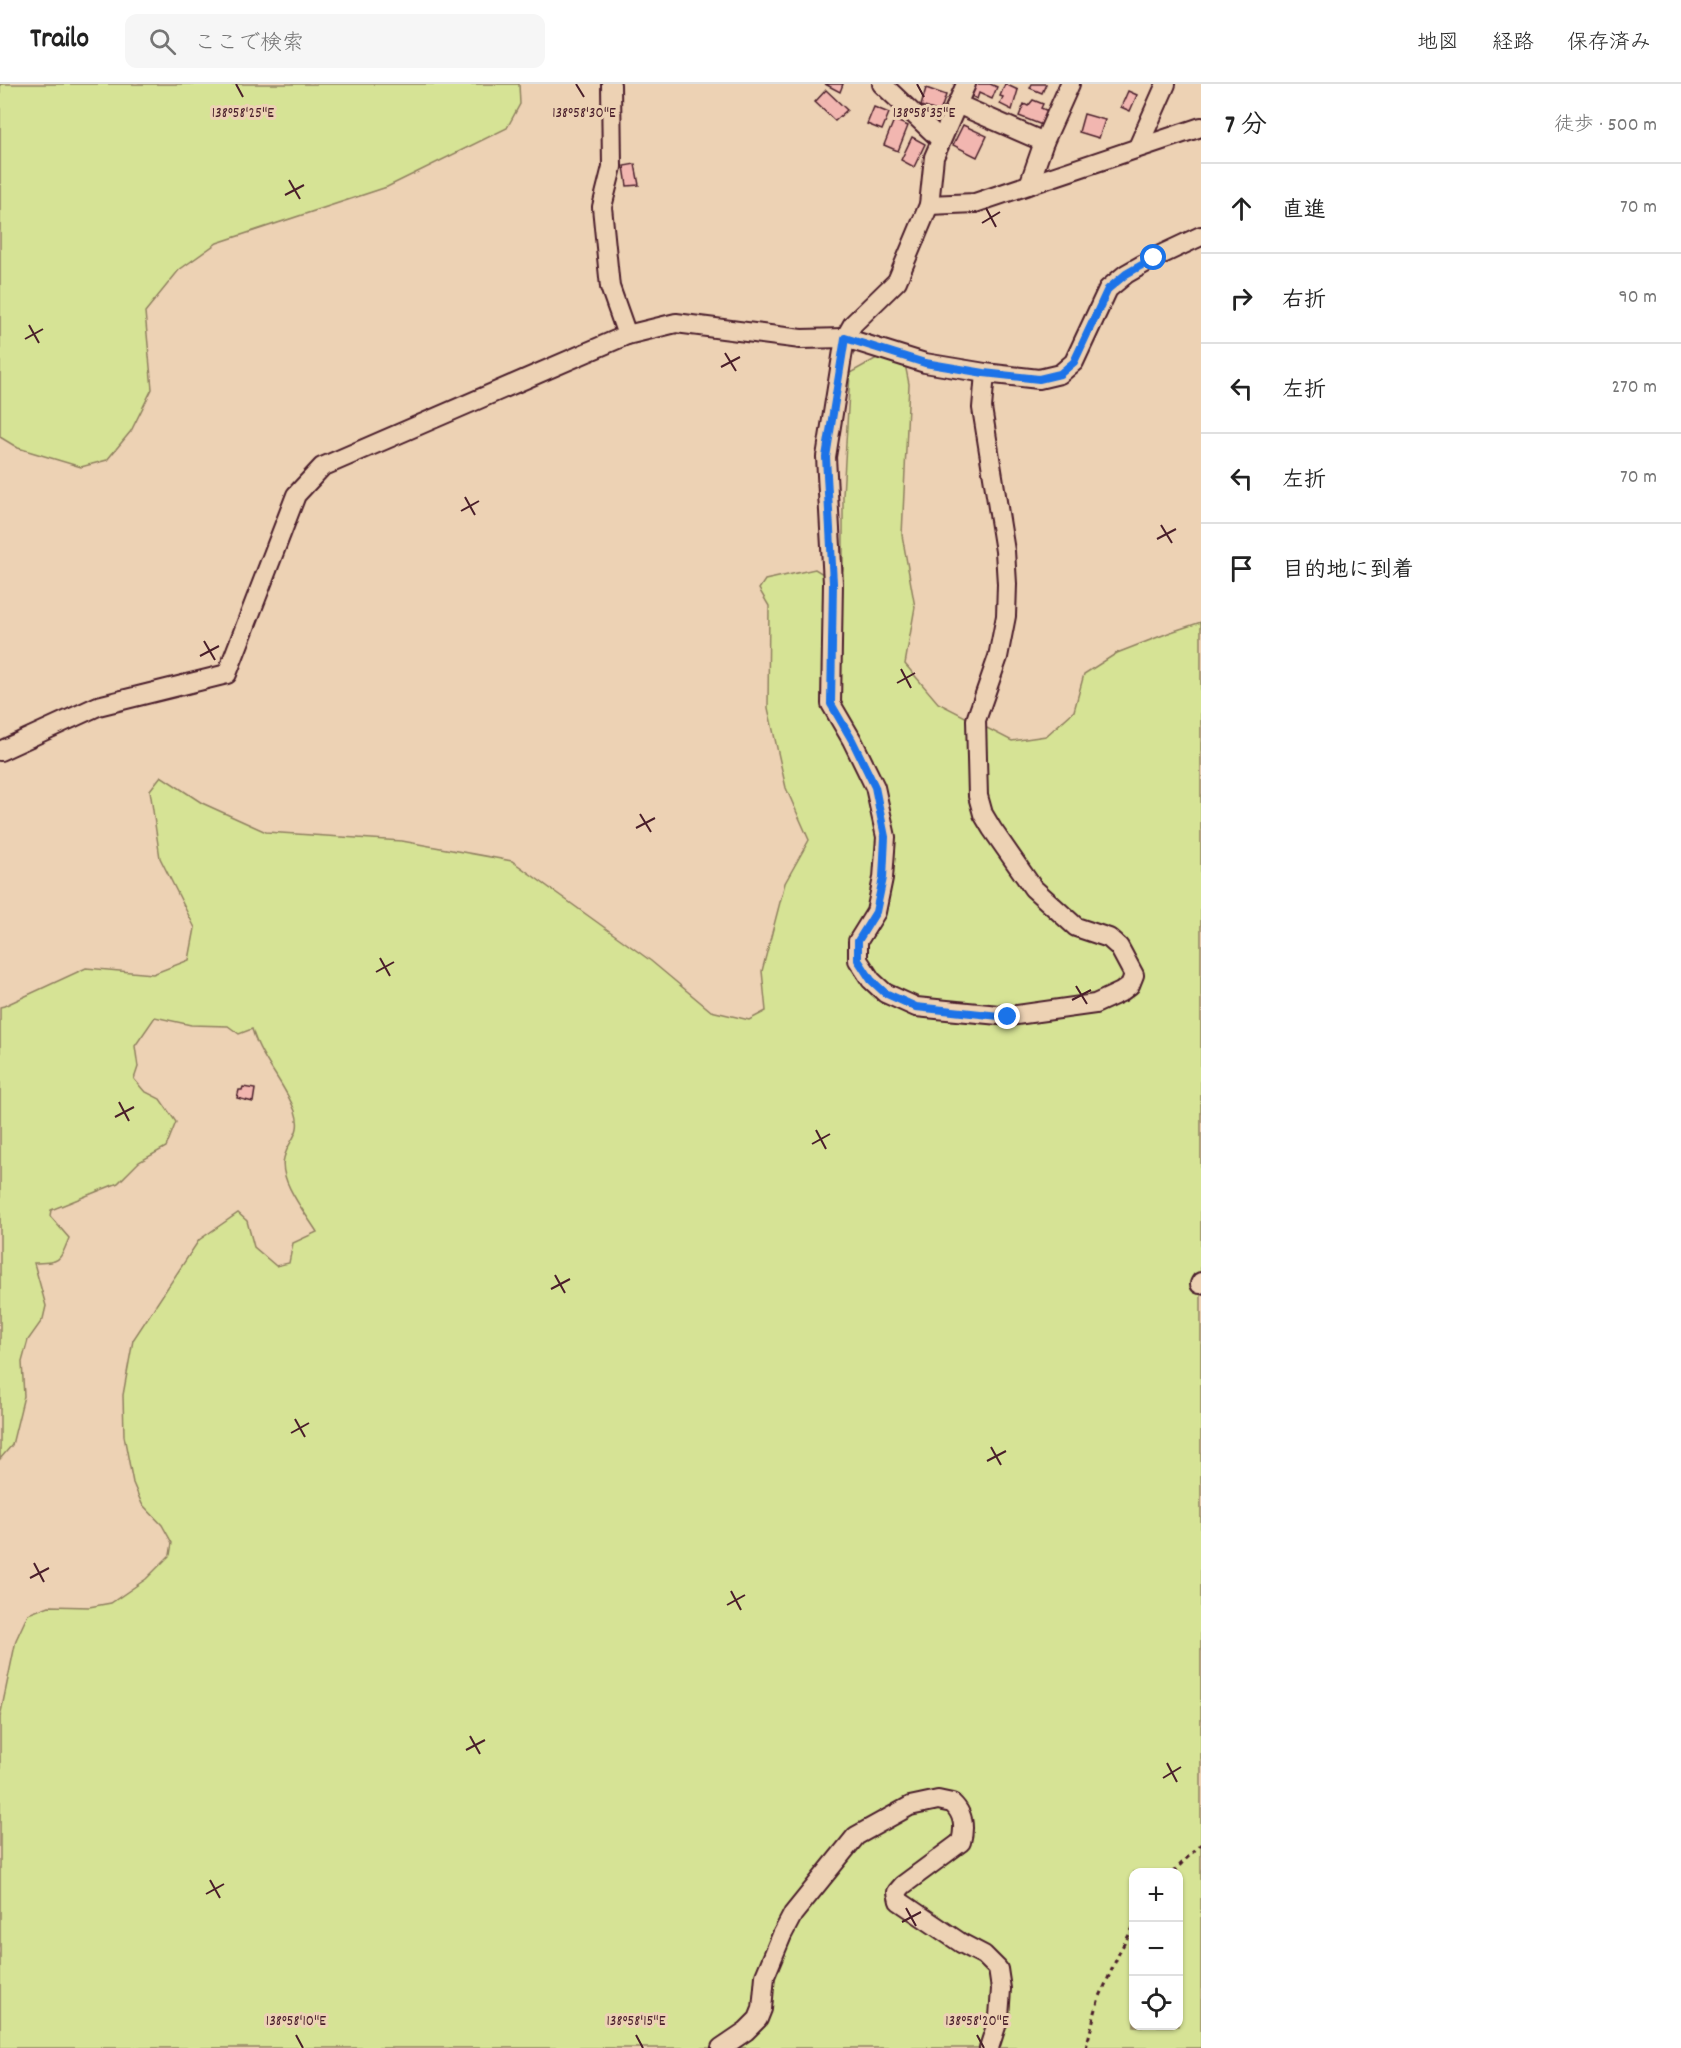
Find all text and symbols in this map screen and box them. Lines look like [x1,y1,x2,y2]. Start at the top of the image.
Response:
search box [125,14,545,68]
text: Trailo [30,21,89,61]
icon: search [146,25,179,58]
text: ここで検索 [194,29,304,60]
text: 地図 [1417,29,1459,59]
text: 経路 [1492,29,1534,59]
text: 保存済み [1567,29,1651,59]
text: 138°58'25"E [212,103,274,125]
text: 138°58'30"E [552,103,616,125]
text: 138°58'35"E [893,103,955,125]
text: 7 分 [1225,108,1267,145]
text: 徒歩 · 500 m [1554,112,1657,140]
icon: ahead [1225,192,1258,225]
text: 70 m [1620,194,1657,222]
text: 直進 [1282,196,1326,227]
route start [1140,244,1166,270]
icon: right [1225,282,1258,315]
text: 90 m [1619,284,1657,312]
text: 右折 [1282,286,1326,317]
icon: left [1225,372,1258,405]
text: 270 m [1611,374,1657,402]
text: 左折 [1282,376,1326,407]
icon: left [1225,462,1258,495]
text: 70 m [1620,464,1657,492]
text: 左折 [1282,466,1326,497]
icon: arrive [1225,552,1258,585]
text: 目的地に到着 [1282,556,1414,587]
route end [994,1003,1020,1029]
map controls [1129,1868,1183,2030]
button: + [1129,1868,1183,1922]
button: − [1129,1922,1183,1976]
button: locate [1129,1976,1183,2030]
text: 138°58'10"E [266,2011,326,2033]
text: 138°58'15"E [606,2011,666,2033]
text: 138°58'20"E [945,2011,1009,2033]

